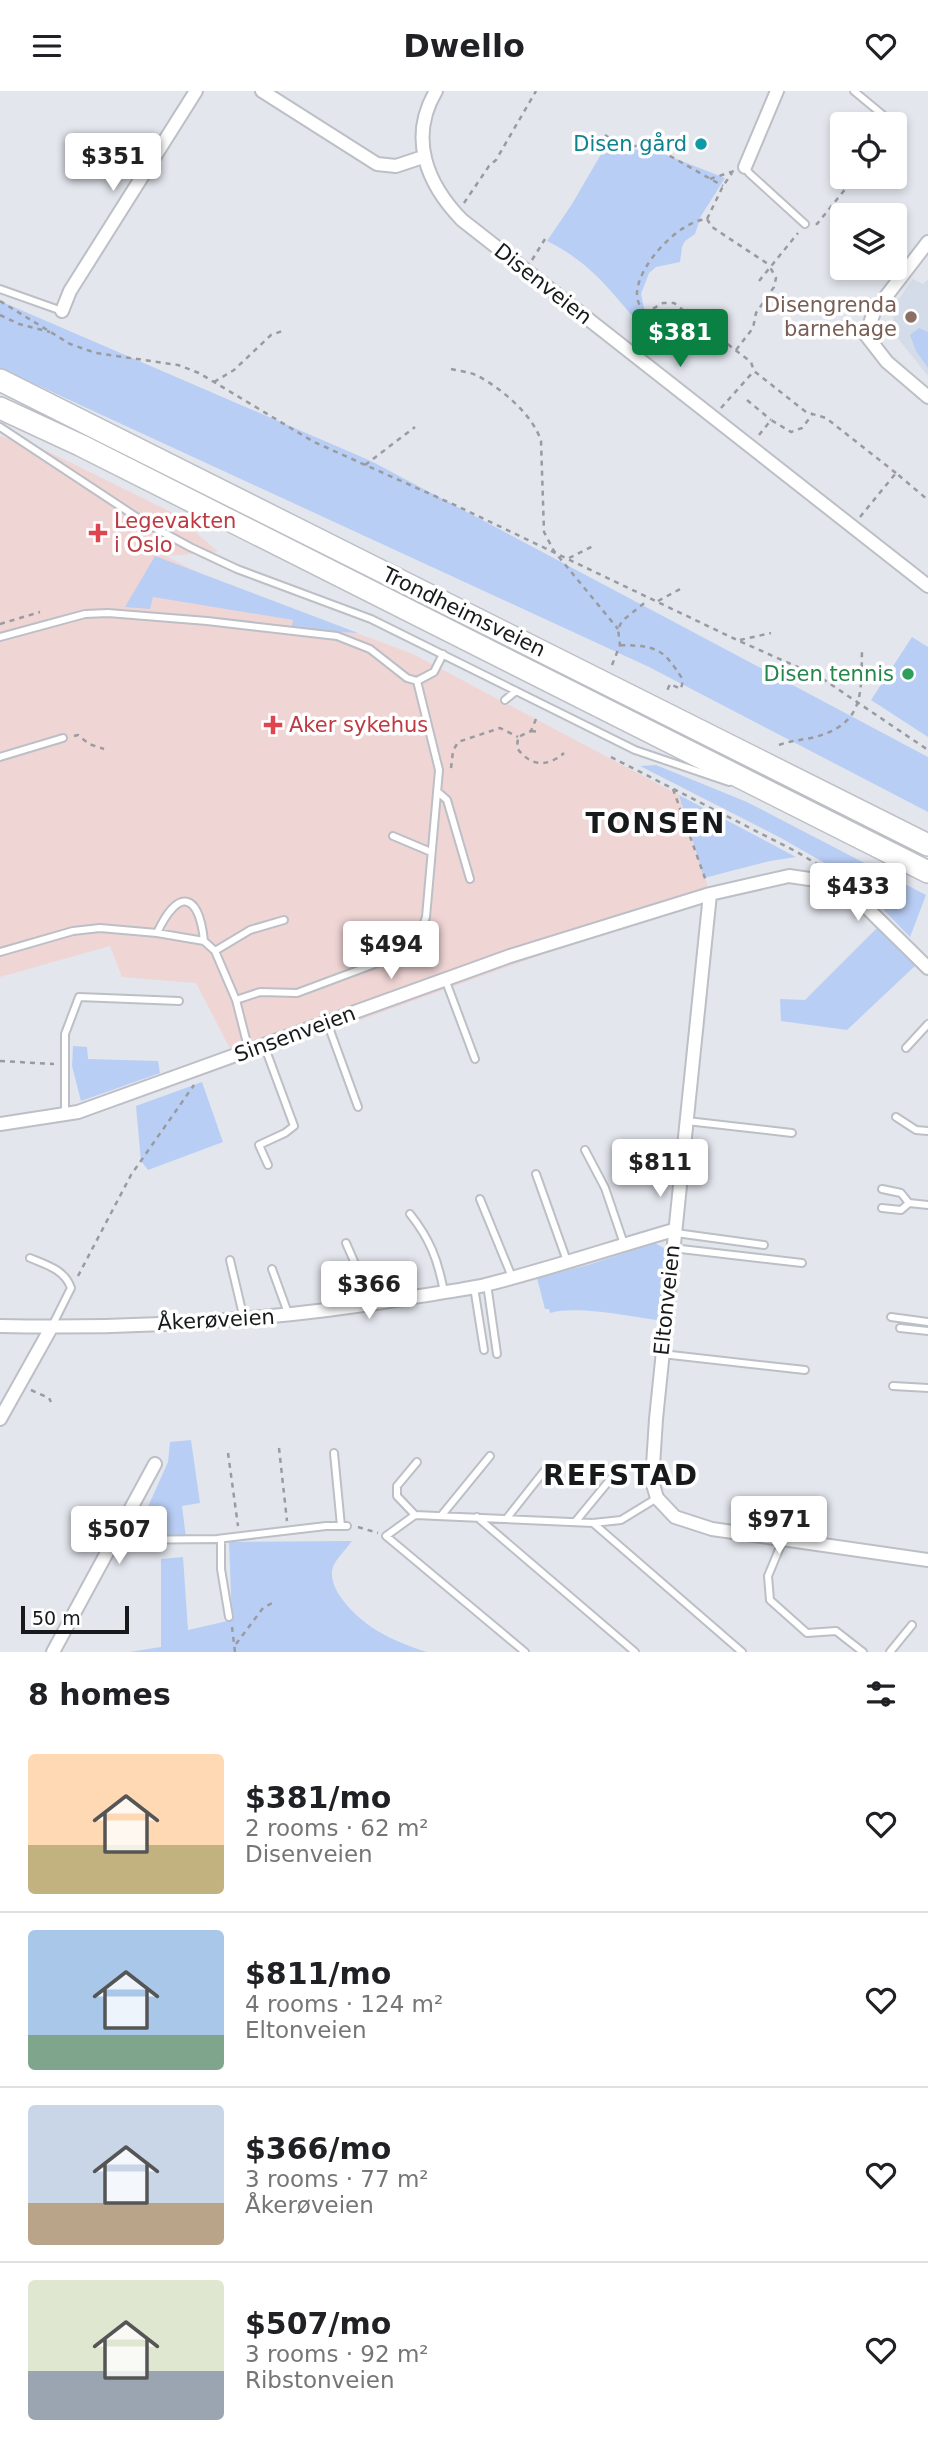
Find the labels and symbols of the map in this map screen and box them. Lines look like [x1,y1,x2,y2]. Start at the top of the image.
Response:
place label: Disen gård [573,131,687,156]
pin: $351 [72,133,154,193]
marker: Disen gård [693,136,709,152]
street label: Disenveien [490,239,596,329]
place label: Disengrenda barnehage [764,293,897,341]
pin: $381 [639,309,721,369]
marker: Disengrenda barnehage [903,309,919,325]
place label: Legevakten i Oslo [114,509,236,557]
marker: Legevakten i Oslo [88,523,108,543]
street label: Trondheimsveien [378,562,549,662]
place label: Disen tennis [764,662,894,686]
marker: Disen tennis [900,666,916,682]
place label: Aker sykehus [289,713,428,737]
marker: Aker sykehus [263,715,283,735]
district label: TONSEN [585,807,727,840]
pin: $433 [817,863,899,923]
pin: $494 [350,921,432,981]
street label: Sinsenveien [231,1001,359,1067]
pin: $811 [619,1139,701,1199]
street label: Eltonveien [649,1244,685,1356]
pin: $366 [328,1261,410,1321]
street label: Åkerøveien [157,1303,275,1335]
district label: REFSTAD [543,1459,699,1492]
pin: $971 [738,1497,820,1556]
pin: $507 [78,1507,160,1566]
scale bar [21,1603,130,1635]

